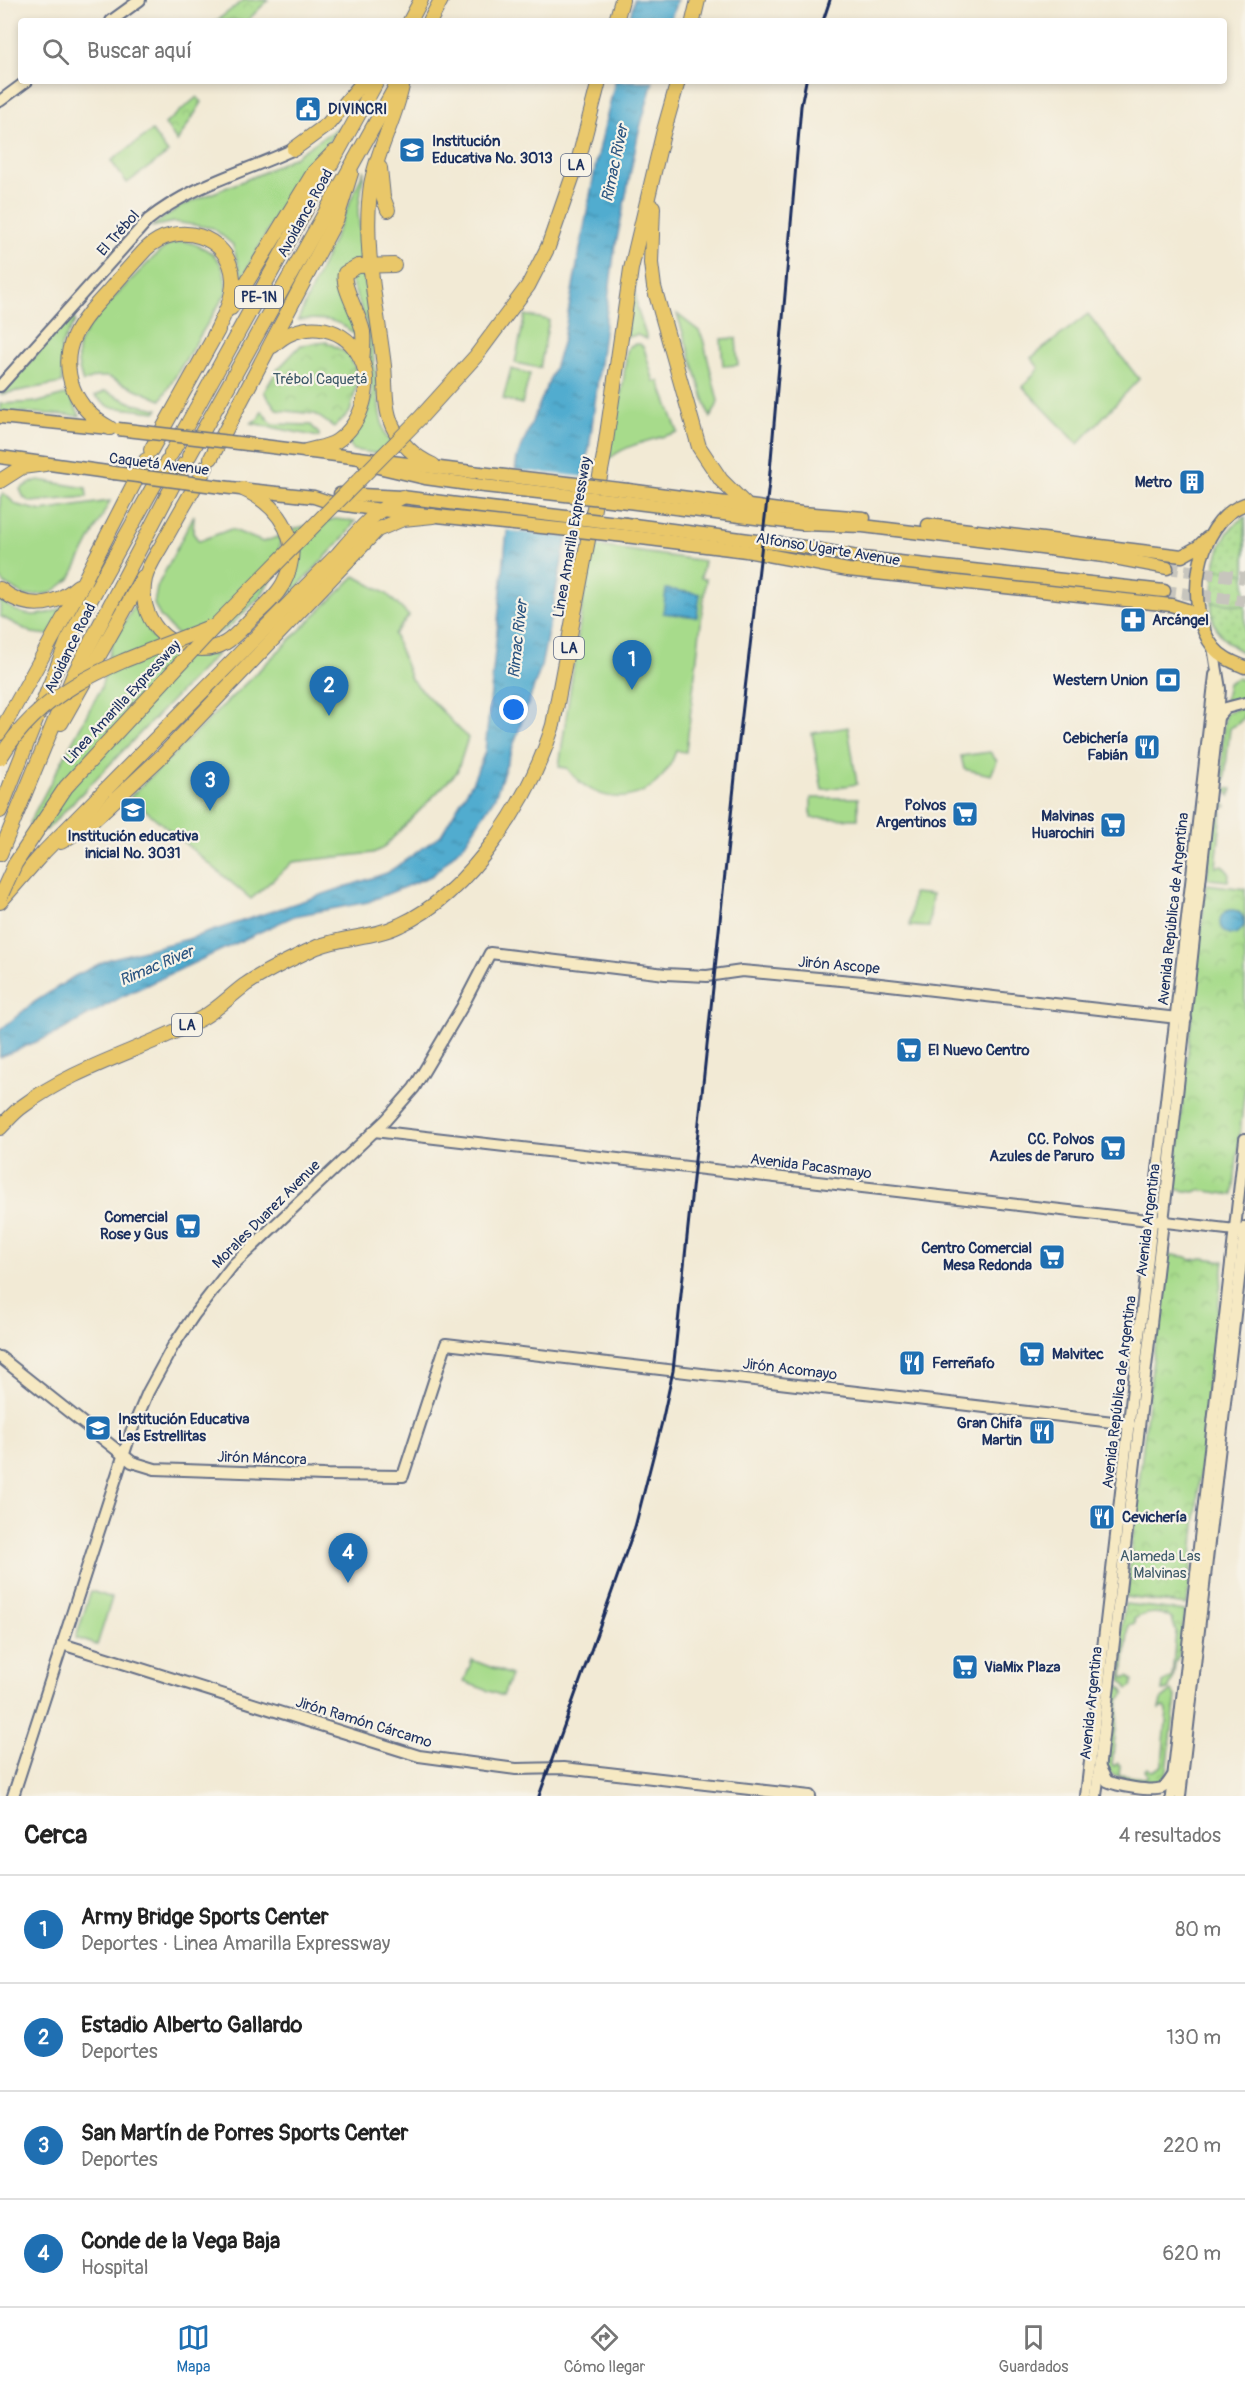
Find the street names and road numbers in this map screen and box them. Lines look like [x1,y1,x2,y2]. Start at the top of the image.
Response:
road number: LA [561,154,591,176]
street label: Avoidance Road [273,166,338,261]
street label: El Trébol [93,207,144,260]
road number: PE-1N [235,286,283,308]
street label: Caquetá Avenue [108,449,211,480]
street label: Linea Amarilla Expressway [549,454,596,619]
street label: Alfonso Ugarte Avenue [755,529,902,570]
street label: Avoidance Road [40,600,100,696]
street label: Linea Amarilla Expressway [60,636,185,769]
road number: LA [554,637,584,659]
street label: Avenida República de Argentina [1154,812,1193,1007]
street label: Jirón Ascope [797,952,881,979]
road number: LA [172,1014,202,1036]
street label: Avenida Pacasmayo [749,1150,873,1183]
street label: Morales Duarez Avenue [208,1156,325,1272]
street label: Avenida Argentina [1132,1163,1165,1278]
street label: Avenida República de Argentina [1098,1295,1141,1490]
street label: Jirón Acomayo [742,1354,838,1385]
street label: Jirón Máncora [217,1447,307,1470]
street label: Avenida Argentina [1076,1646,1107,1760]
street label: Jirón Ramón Cárcamo [293,1693,434,1752]

